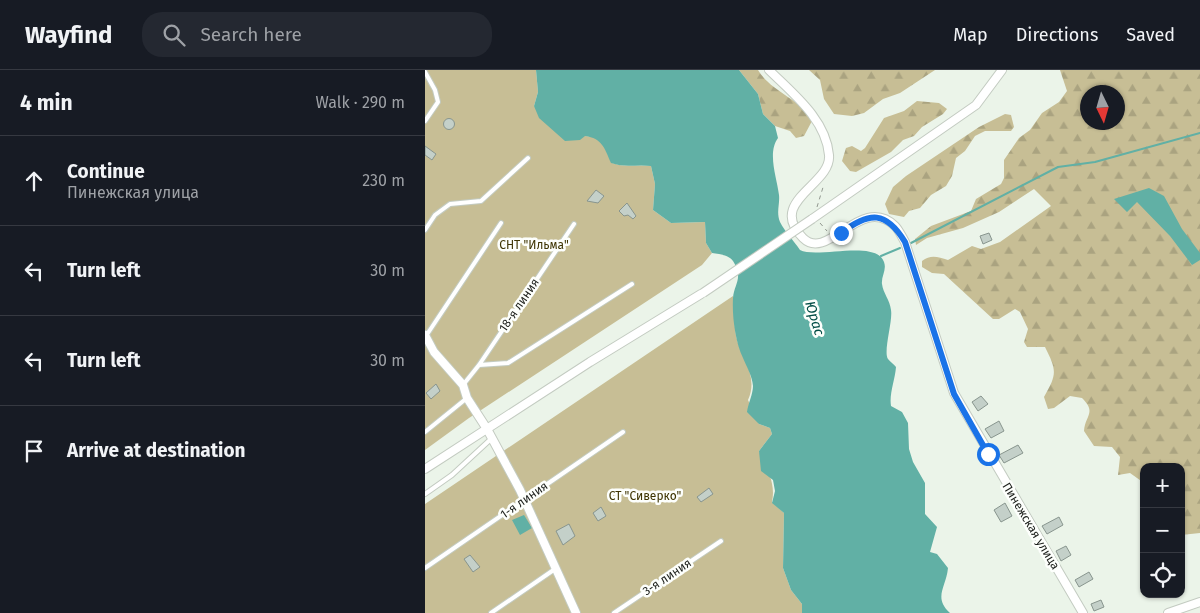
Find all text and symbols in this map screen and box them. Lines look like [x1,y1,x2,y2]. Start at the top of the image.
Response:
search box [142,12,492,57]
text: Wayfind [25,21,112,49]
icon: search [160,21,188,49]
text: Search here [200,23,302,46]
text: Map [953,24,988,46]
text: Directions [1016,24,1098,46]
text: Saved [1126,24,1175,46]
north arrow [1080,85,1125,130]
text: 4 min [20,90,73,116]
text: Walk · 290 m [315,93,405,112]
text: Continue [67,160,145,183]
icon: ahead [20,167,48,195]
text: 230 m [362,171,405,190]
text: Пинежская улица [67,183,199,202]
route end [830,222,853,245]
park label: СНТ "Ильма" [499,238,569,252]
icon: left [20,257,48,285]
text: Turn left [67,259,141,282]
text: 30 m [370,261,405,280]
street label: 18-я линия [496,276,542,334]
water label: Юрас [801,299,828,338]
icon: left [20,347,48,375]
text: Turn left [67,349,141,372]
text: 30 m [370,351,405,370]
icon: arrive [20,437,48,465]
text: Arrive at destination [67,439,246,462]
route start [977,443,1000,466]
map controls [1140,463,1185,598]
button: + [1140,463,1185,508]
street label: 1-я линия [498,479,550,521]
street label: Пинежская улица [1000,480,1062,572]
park label: СТ "Сиверко" [609,489,682,503]
button: − [1140,508,1185,553]
button: locate [1140,553,1185,598]
street label: 3-я линия [640,556,694,598]

